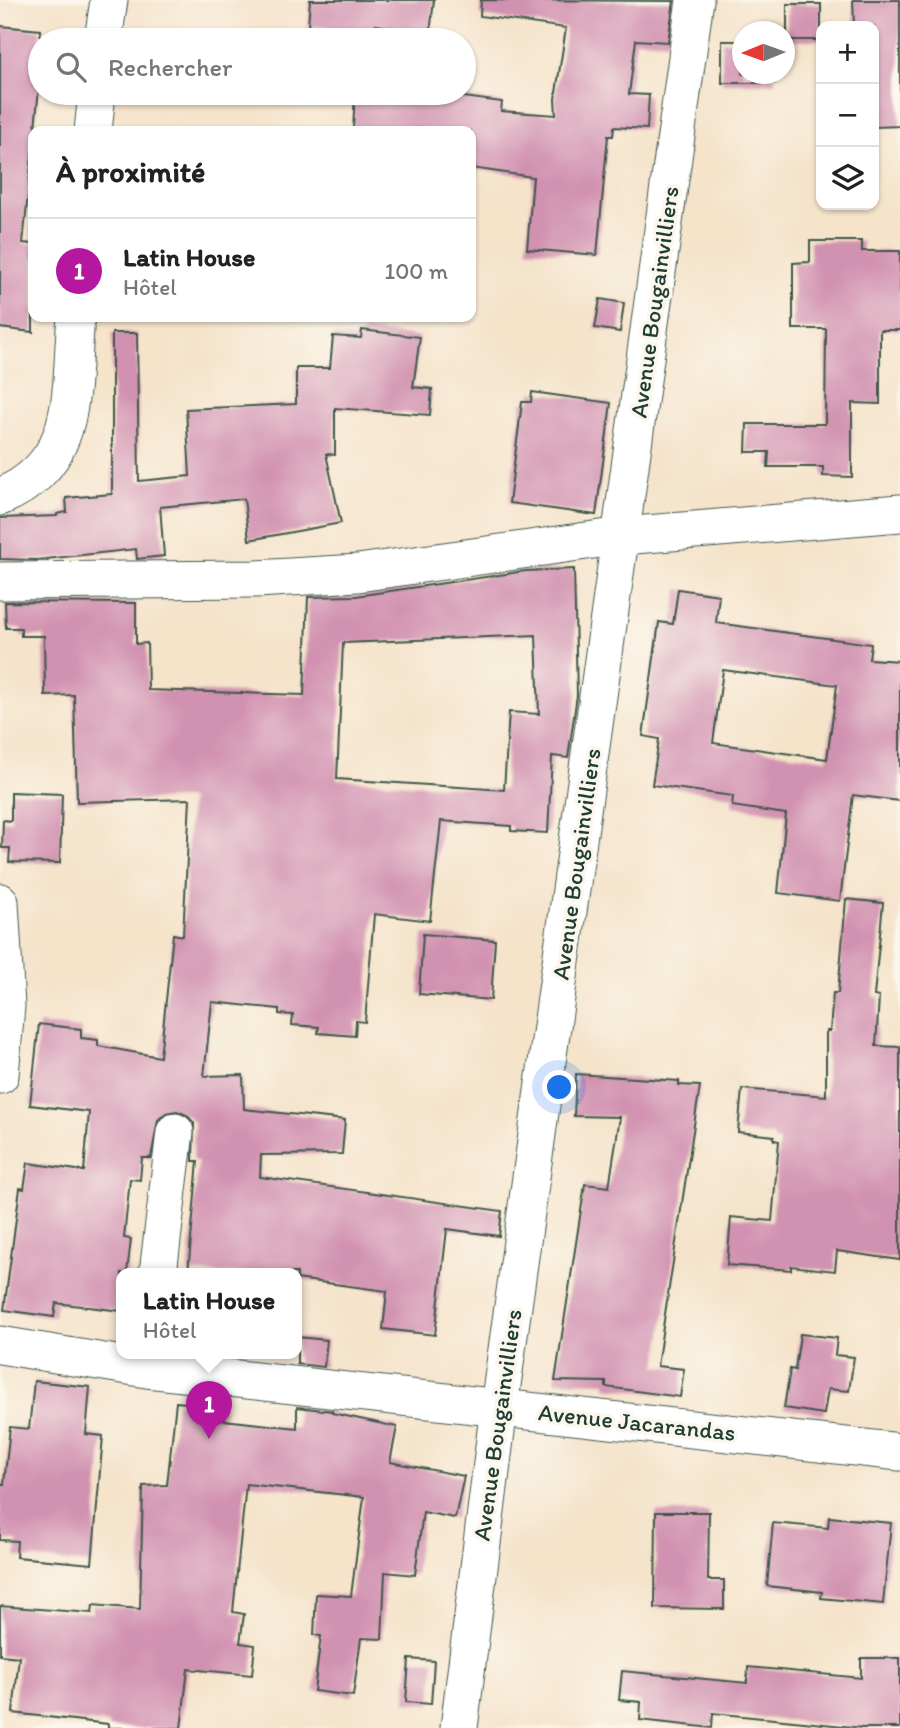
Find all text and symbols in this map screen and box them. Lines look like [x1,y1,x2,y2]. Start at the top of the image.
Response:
north arrow [732,21,795,84]
map controls [816,21,879,210]
button: + [816,21,879,84]
search box [28,28,476,105]
icon: search [52,48,90,86]
text: Rechercher [108,51,232,83]
button: − [816,84,879,147]
button: layers [816,147,879,210]
text: À proximité [56,153,205,190]
street label: Avenue Bougainvilliers [623,184,685,420]
text: Latin House [123,241,255,273]
text: 1 [74,257,84,285]
text: 100 m [384,257,448,285]
text: Hôtel [123,273,177,301]
street label: Avenue Bougainvilliers [545,746,607,982]
your location [542,1070,576,1104]
popup [116,1268,302,1359]
text: Latin House [143,1284,275,1316]
street label: Avenue Bougainvilliers [466,1307,528,1543]
text: Hôtel [143,1316,197,1344]
pin: 1 [186,1381,232,1439]
street label: Avenue Jacarandas [537,1397,737,1447]

